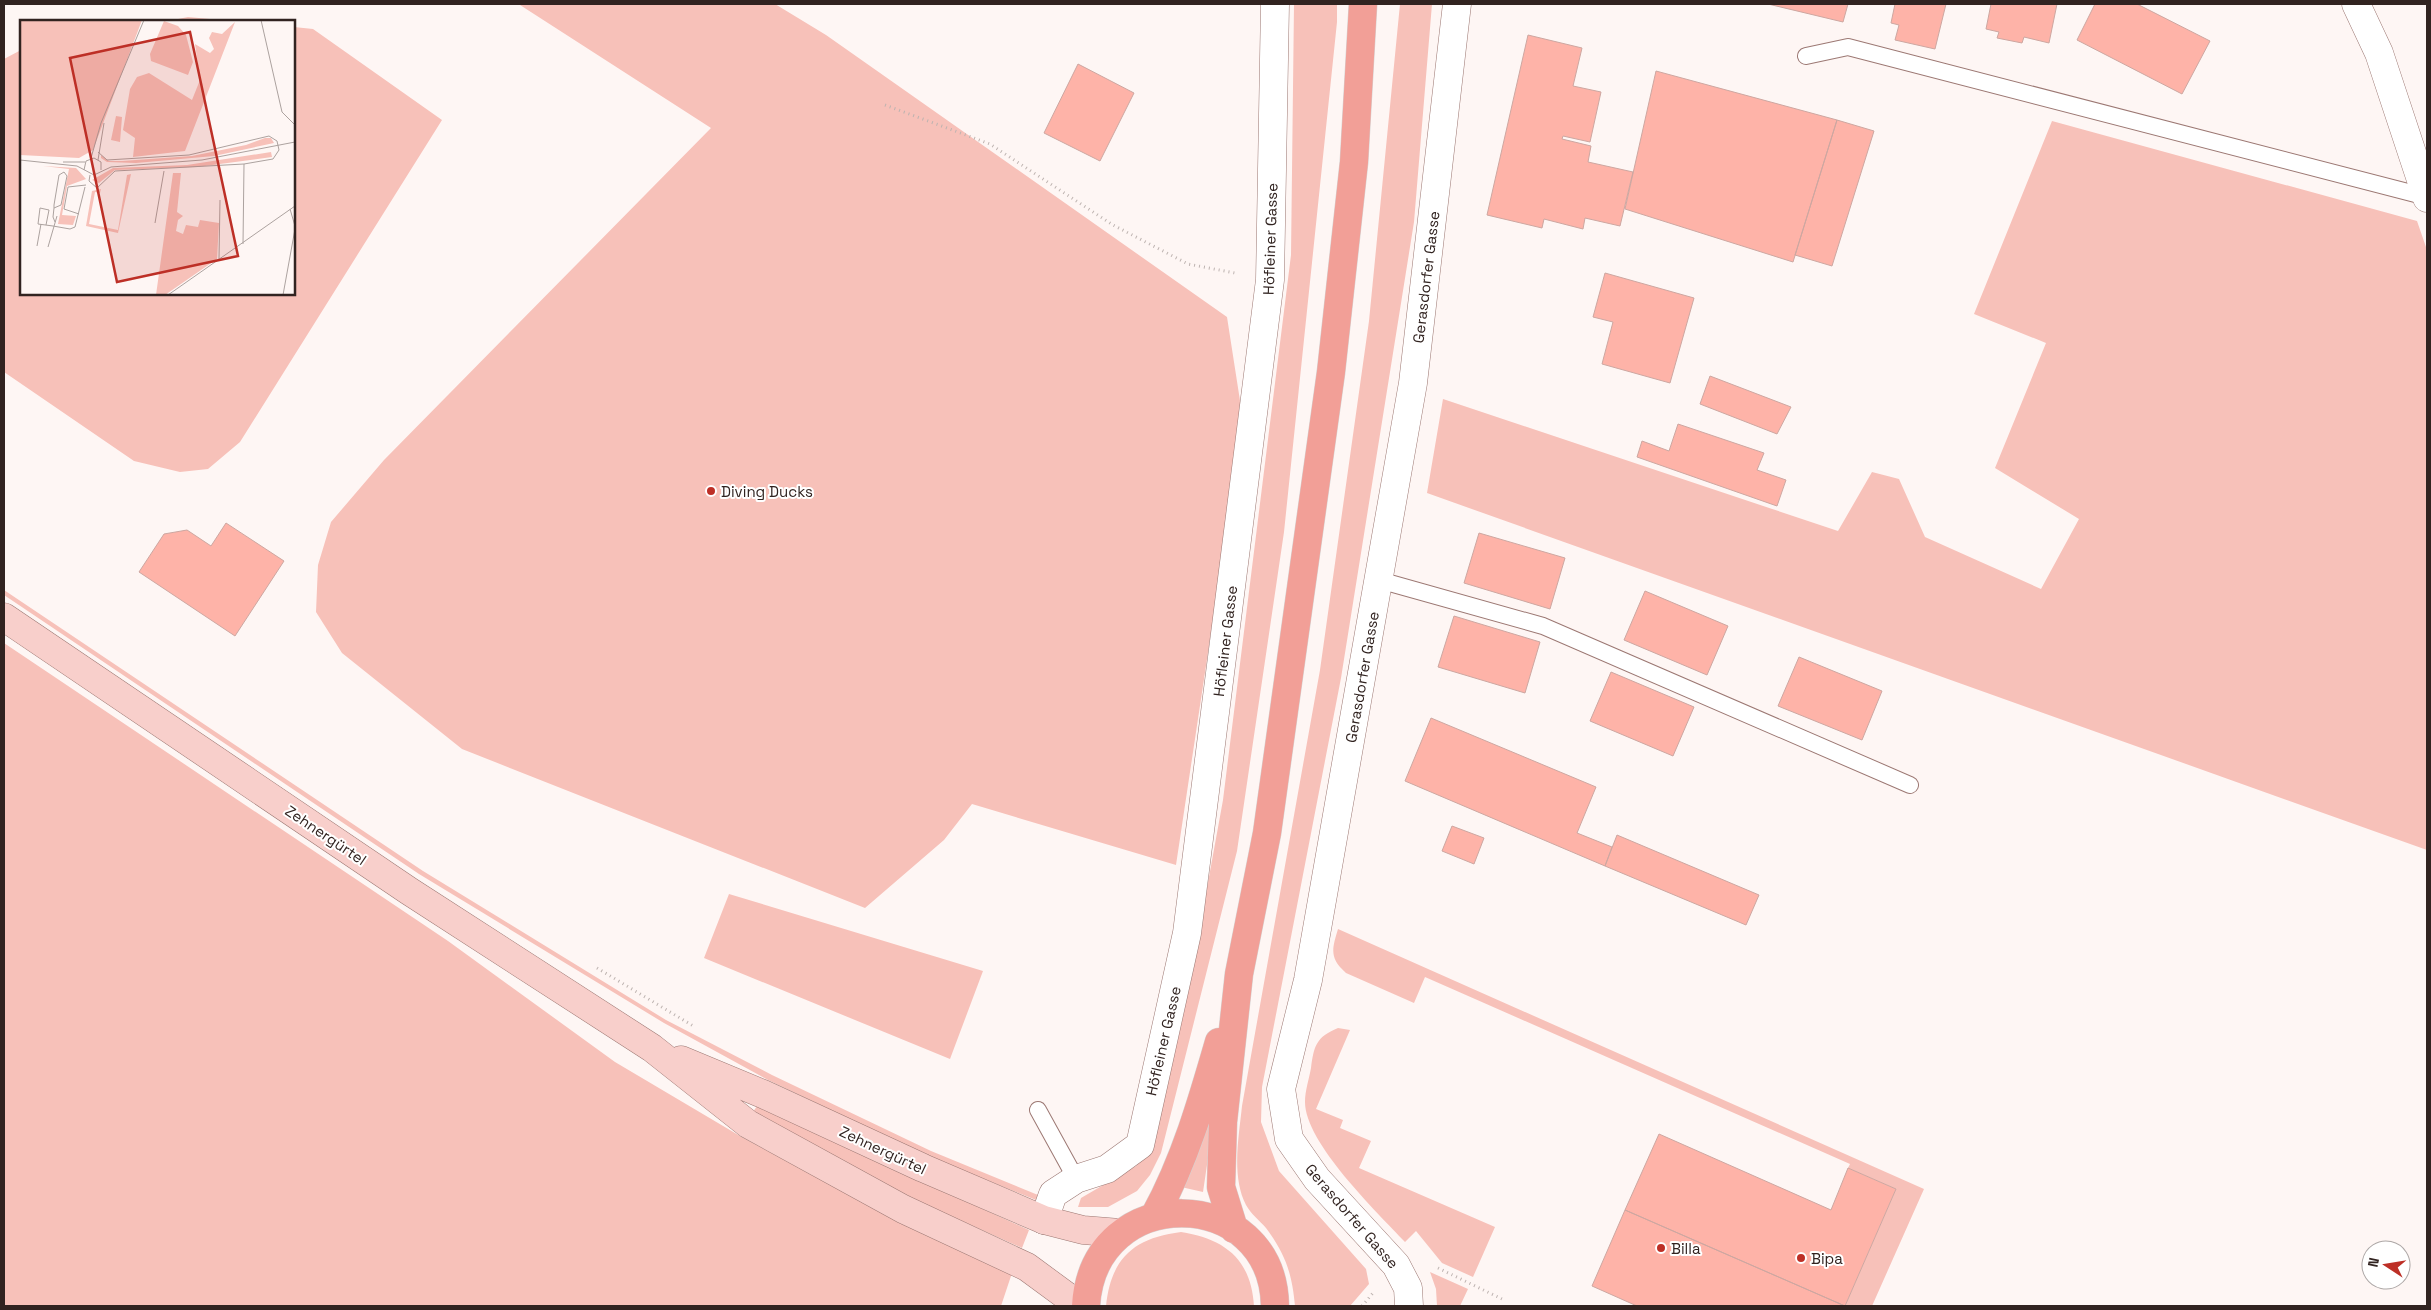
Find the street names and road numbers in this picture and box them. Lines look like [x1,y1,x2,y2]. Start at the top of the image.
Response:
street label: Höfleiner Gasse [1259,183,1281,295]
street label: Gerasdorfer Gasse [1408,210,1444,344]
street label: Höfleiner Gasse [1209,584,1241,698]
street label: Gerasdorfer Gasse [1341,610,1383,744]
street label: Zehnergürtel [282,801,370,869]
street label: Höfleiner Gasse [1141,984,1185,1098]
street label: Zehnergürtel [837,1122,929,1178]
street label: Gerasdorfer Gasse [1301,1160,1403,1273]

